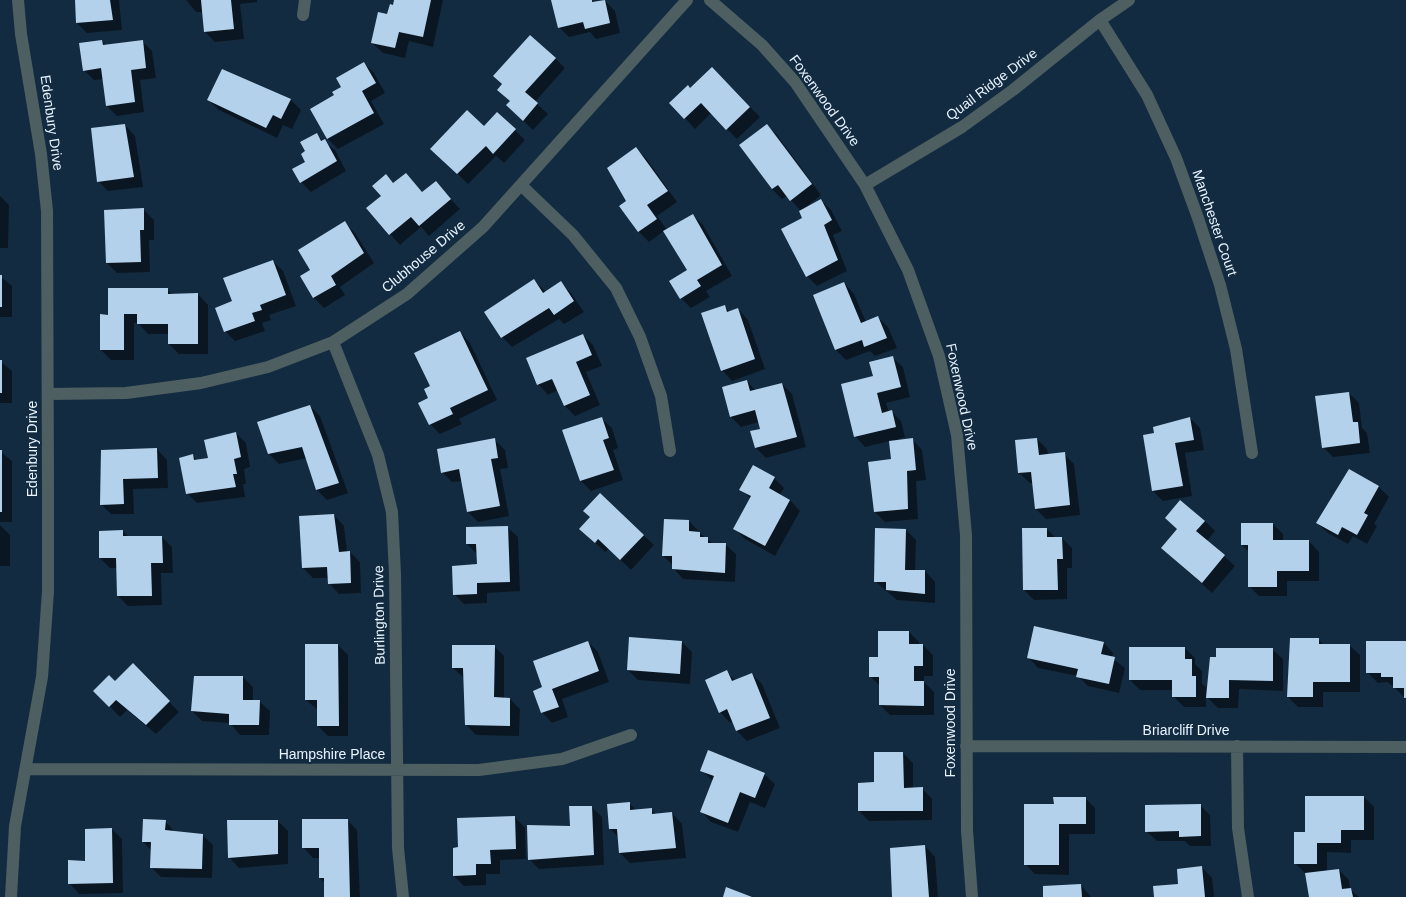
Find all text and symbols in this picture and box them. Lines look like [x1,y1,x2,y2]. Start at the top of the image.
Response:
street label: Quail Ridge Drive [943,45,1041,125]
street label: Foxenwood Drive [785,52,863,150]
street label: Edenbury Drive [36,74,66,172]
street label: Manchester Court [1188,168,1240,278]
street label: Clubhouse Drive [379,217,469,297]
street label: Foxenwood Drive [941,342,981,452]
street label: Edenbury Drive [25,401,41,497]
street label: Burlington Drive [371,565,389,665]
street label: Foxenwood Drive [943,669,959,777]
street label: Briarcliff Drive [1143,723,1229,739]
street label: Hampshire Place [279,747,385,763]

